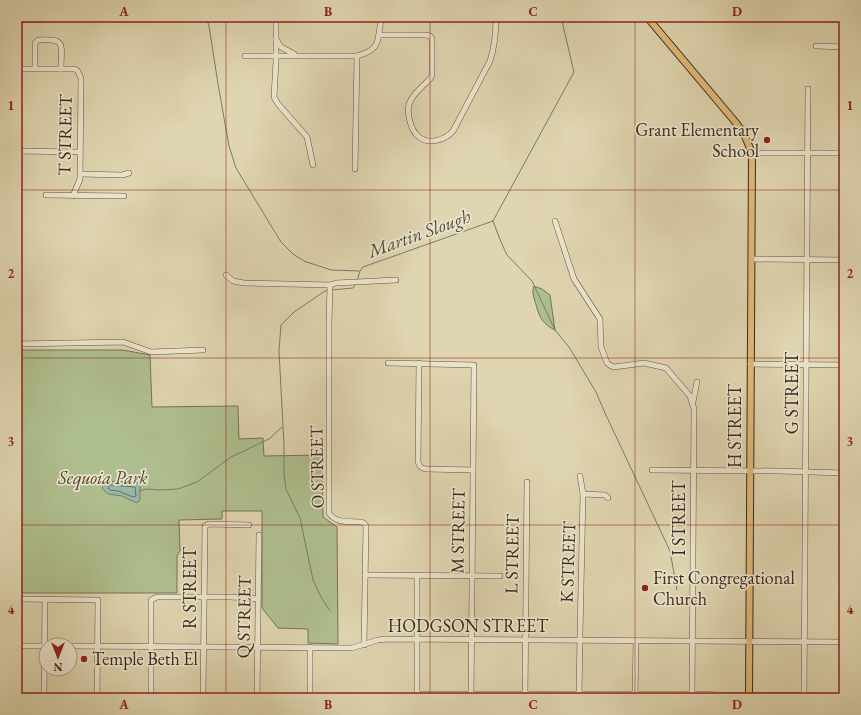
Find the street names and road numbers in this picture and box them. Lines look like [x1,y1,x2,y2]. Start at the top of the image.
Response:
street label: T STREET [52,93,77,176]
street label: G STREET [780,351,803,434]
street label: H STREET [723,383,746,468]
street label: O STREET [304,424,329,509]
street label: I STREET [667,479,690,556]
street label: M STREET [445,487,470,574]
street label: L STREET [499,513,524,594]
street label: K STREET [555,520,580,603]
street label: R STREET [178,546,201,629]
street label: Q STREET [231,574,256,659]
street label: HODGSON STREET [388,614,549,637]

